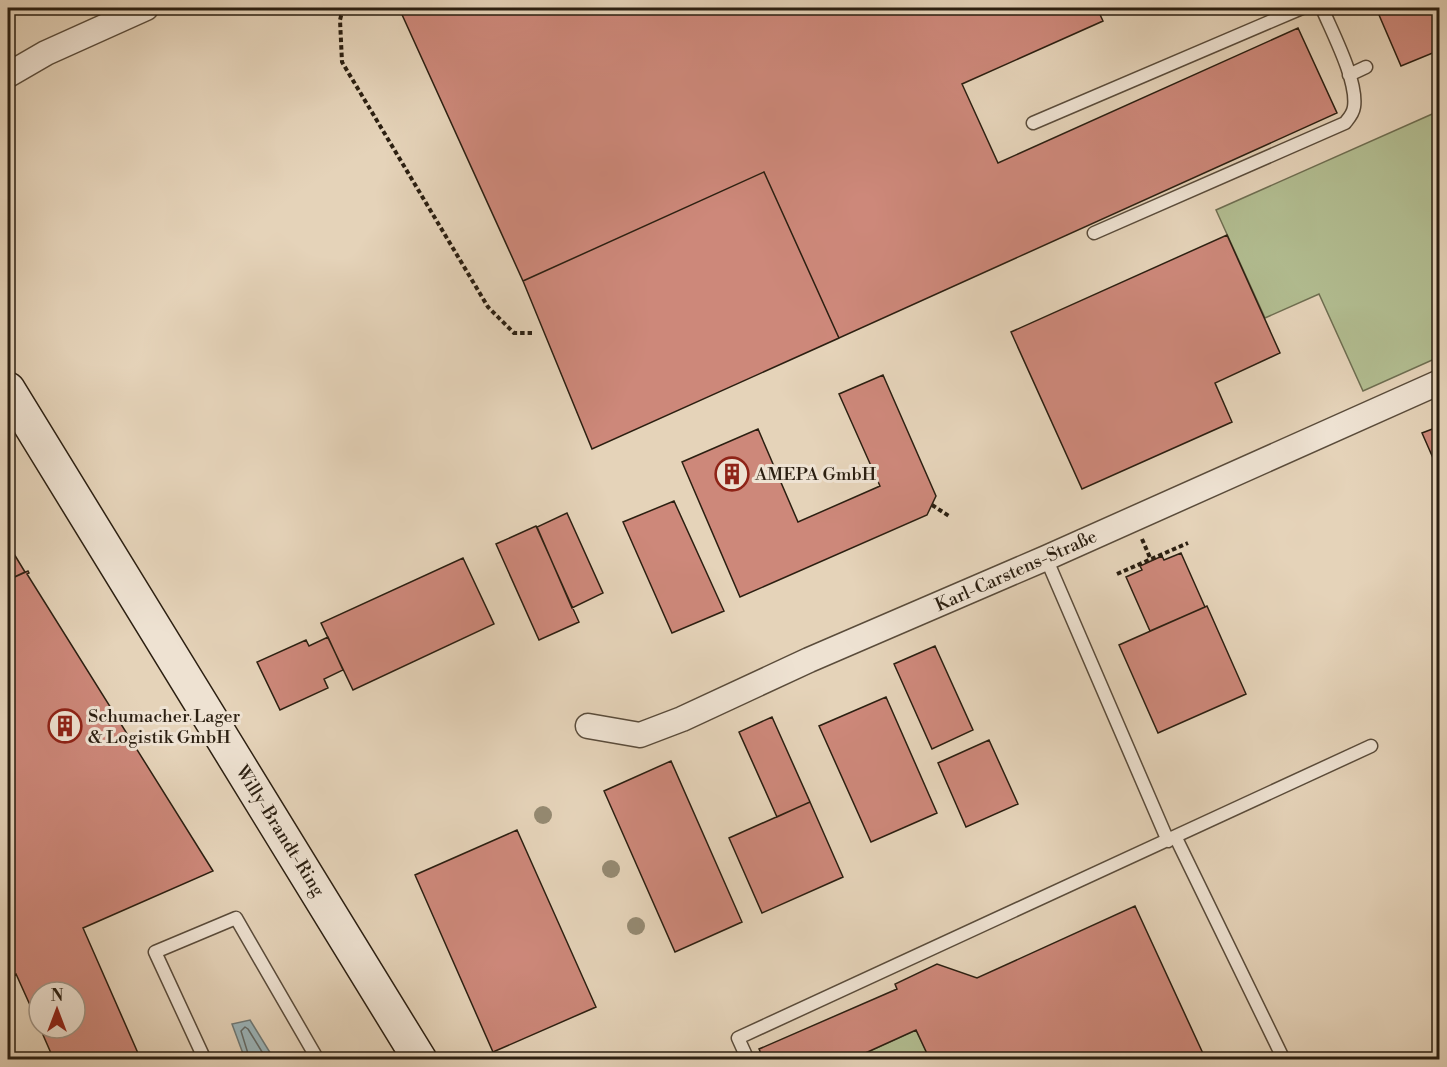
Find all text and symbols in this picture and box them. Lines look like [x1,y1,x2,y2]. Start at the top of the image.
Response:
building icon: AMEPA GmbH [714,456,750,492]
place label: AMEPA GmbH [754,463,877,486]
street label: Karl-Carstens-Straße [932,525,1100,617]
place label: Schumacher Lager & Logistik GmbH [88,705,241,749]
building icon: Schumacher Lager & Logistik GmbH [47,708,83,744]
street label: Willy-Brandt-Ring [230,760,330,901]
north arrow [27,980,87,1040]
text: N [51,986,64,1006]

